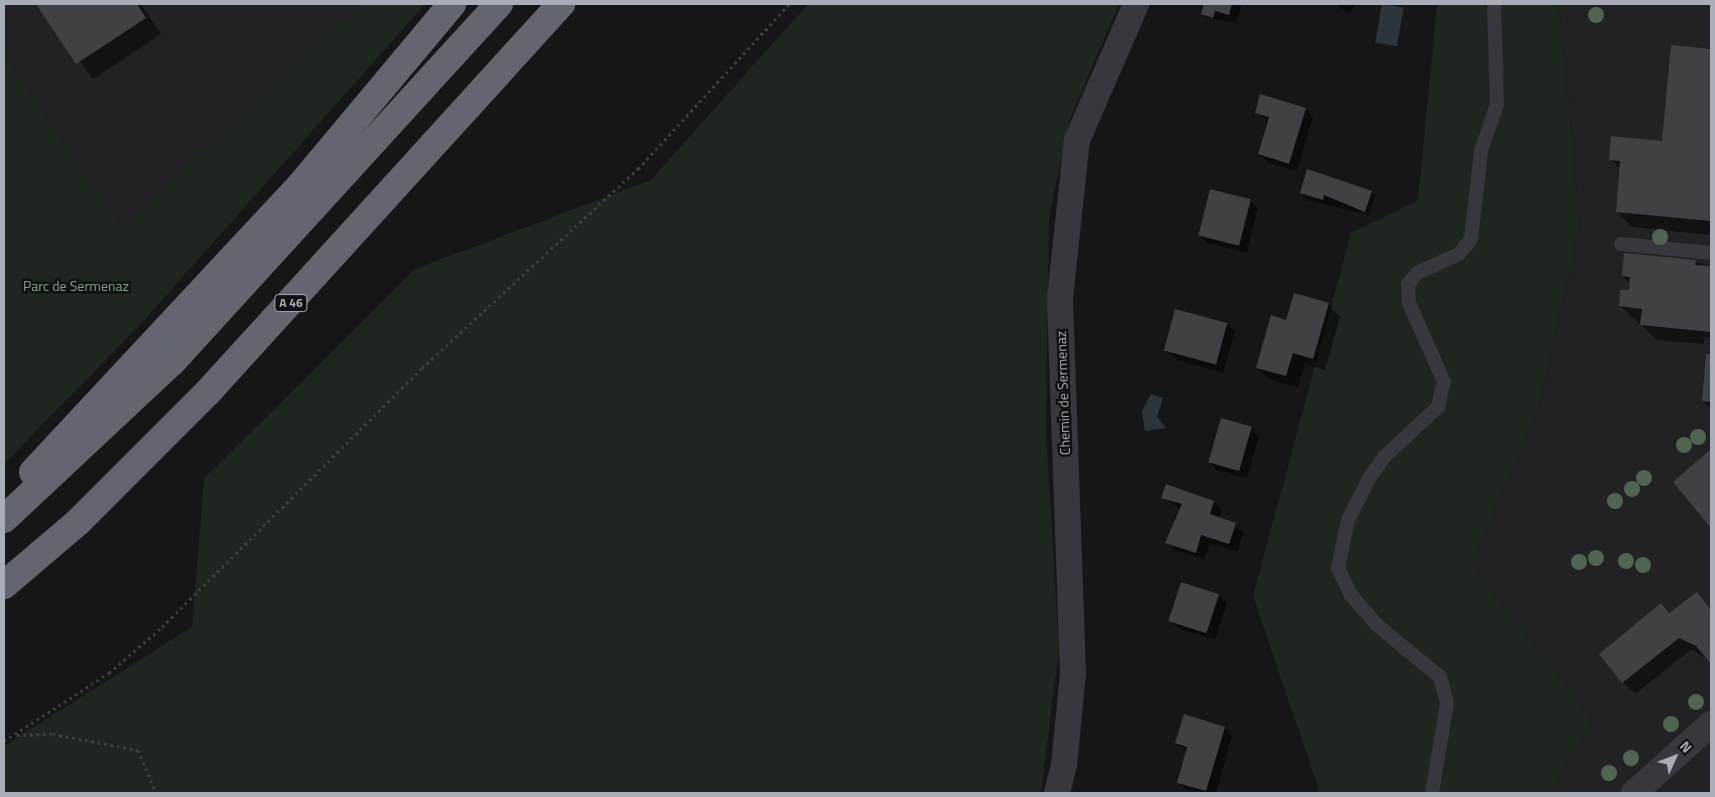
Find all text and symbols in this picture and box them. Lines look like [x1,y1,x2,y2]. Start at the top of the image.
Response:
park label: Parc de Sermenaz [23,278,129,294]
road number: A 46 [274,294,308,312]
street label: Chemin de Sermenaz [1052,331,1074,455]
north arrow [1650,732,1700,782]
text: N [1675,736,1697,757]

